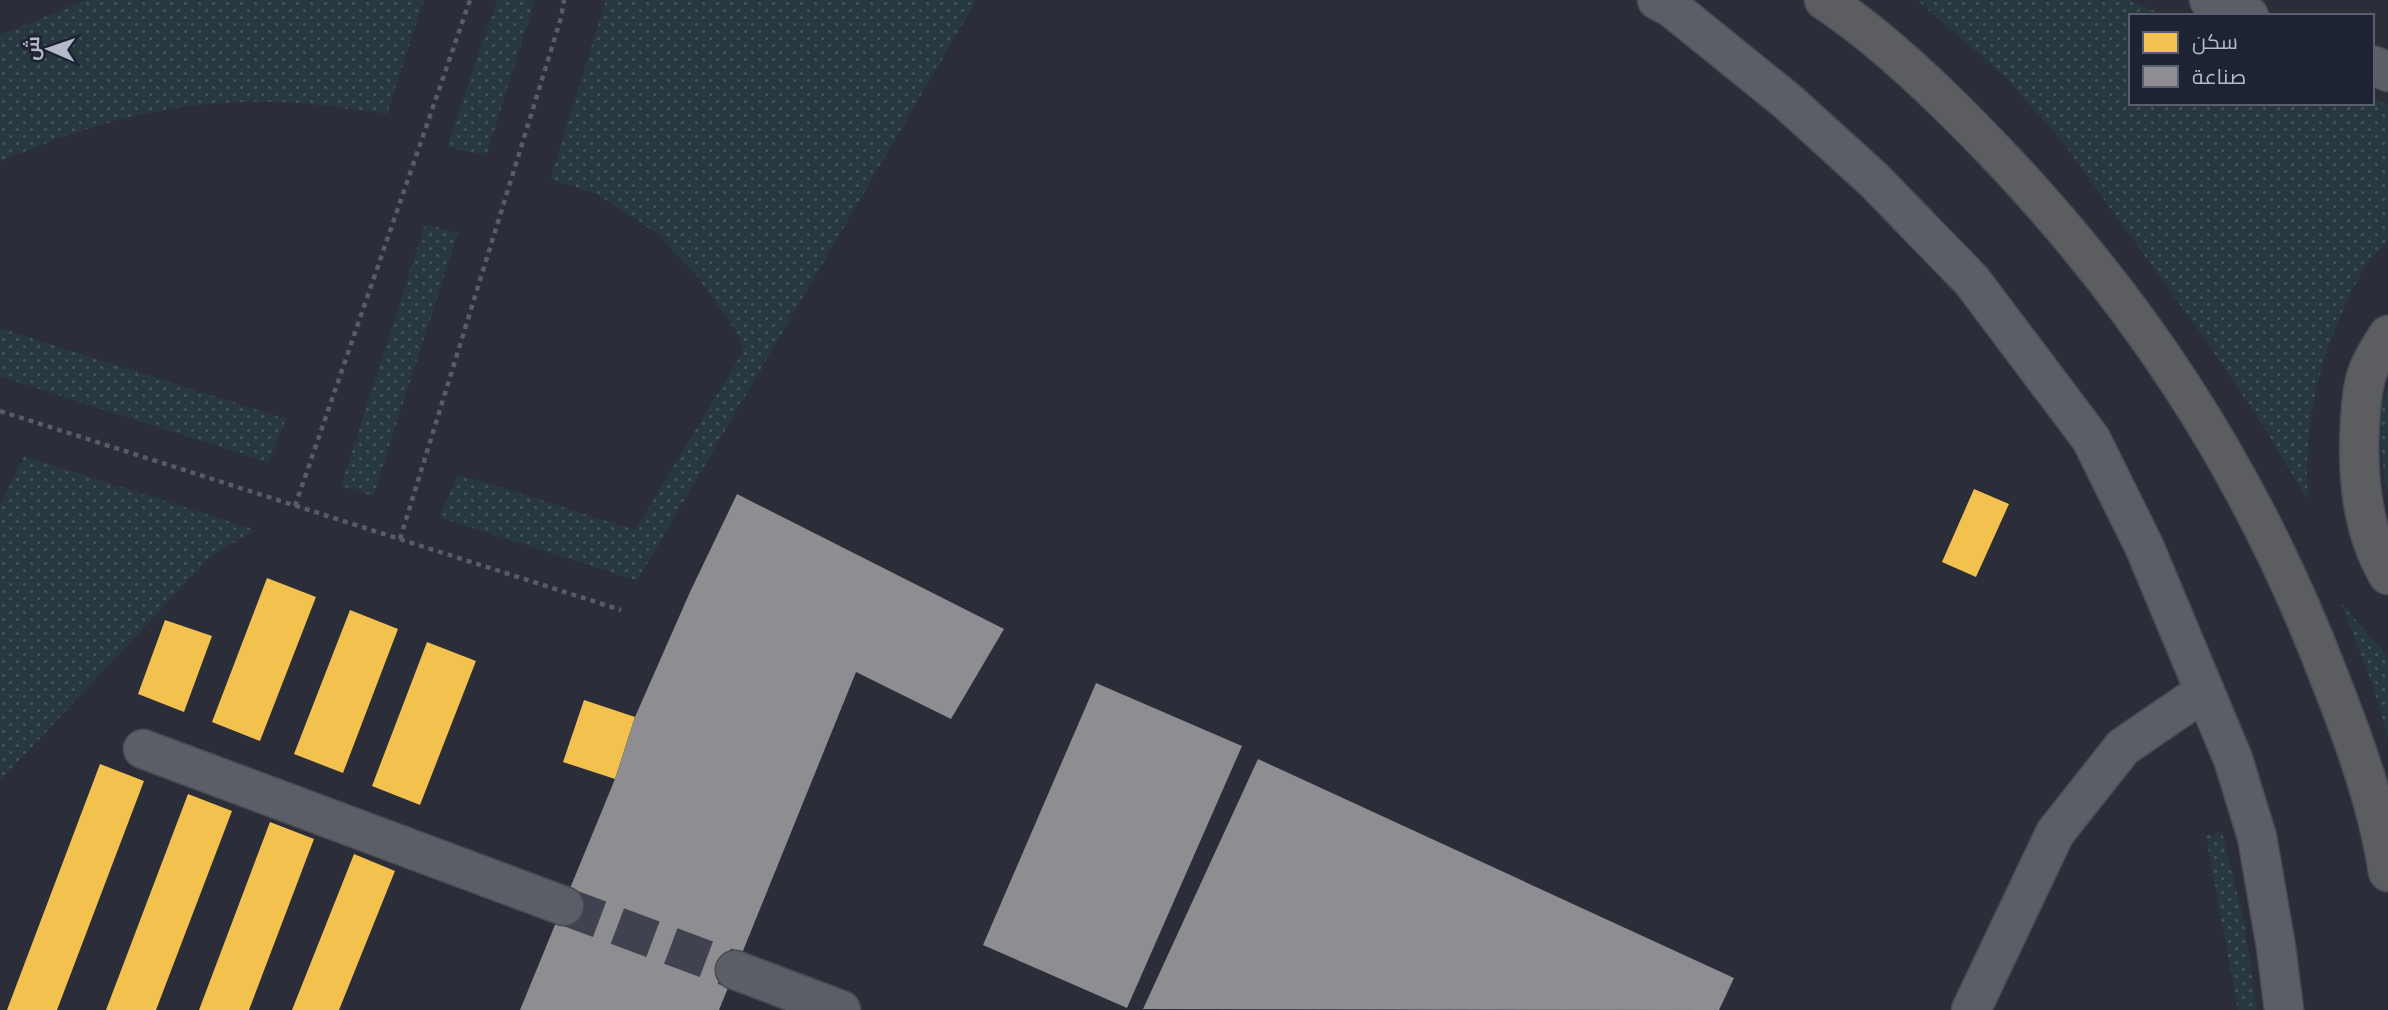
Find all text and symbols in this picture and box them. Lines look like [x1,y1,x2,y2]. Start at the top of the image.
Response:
north arrow [14,14,84,84]
legend [2129,14,2374,105]
text: سكن [2192,28,2238,55]
text: ش [20,36,44,61]
text: صناعة [2192,63,2246,90]

